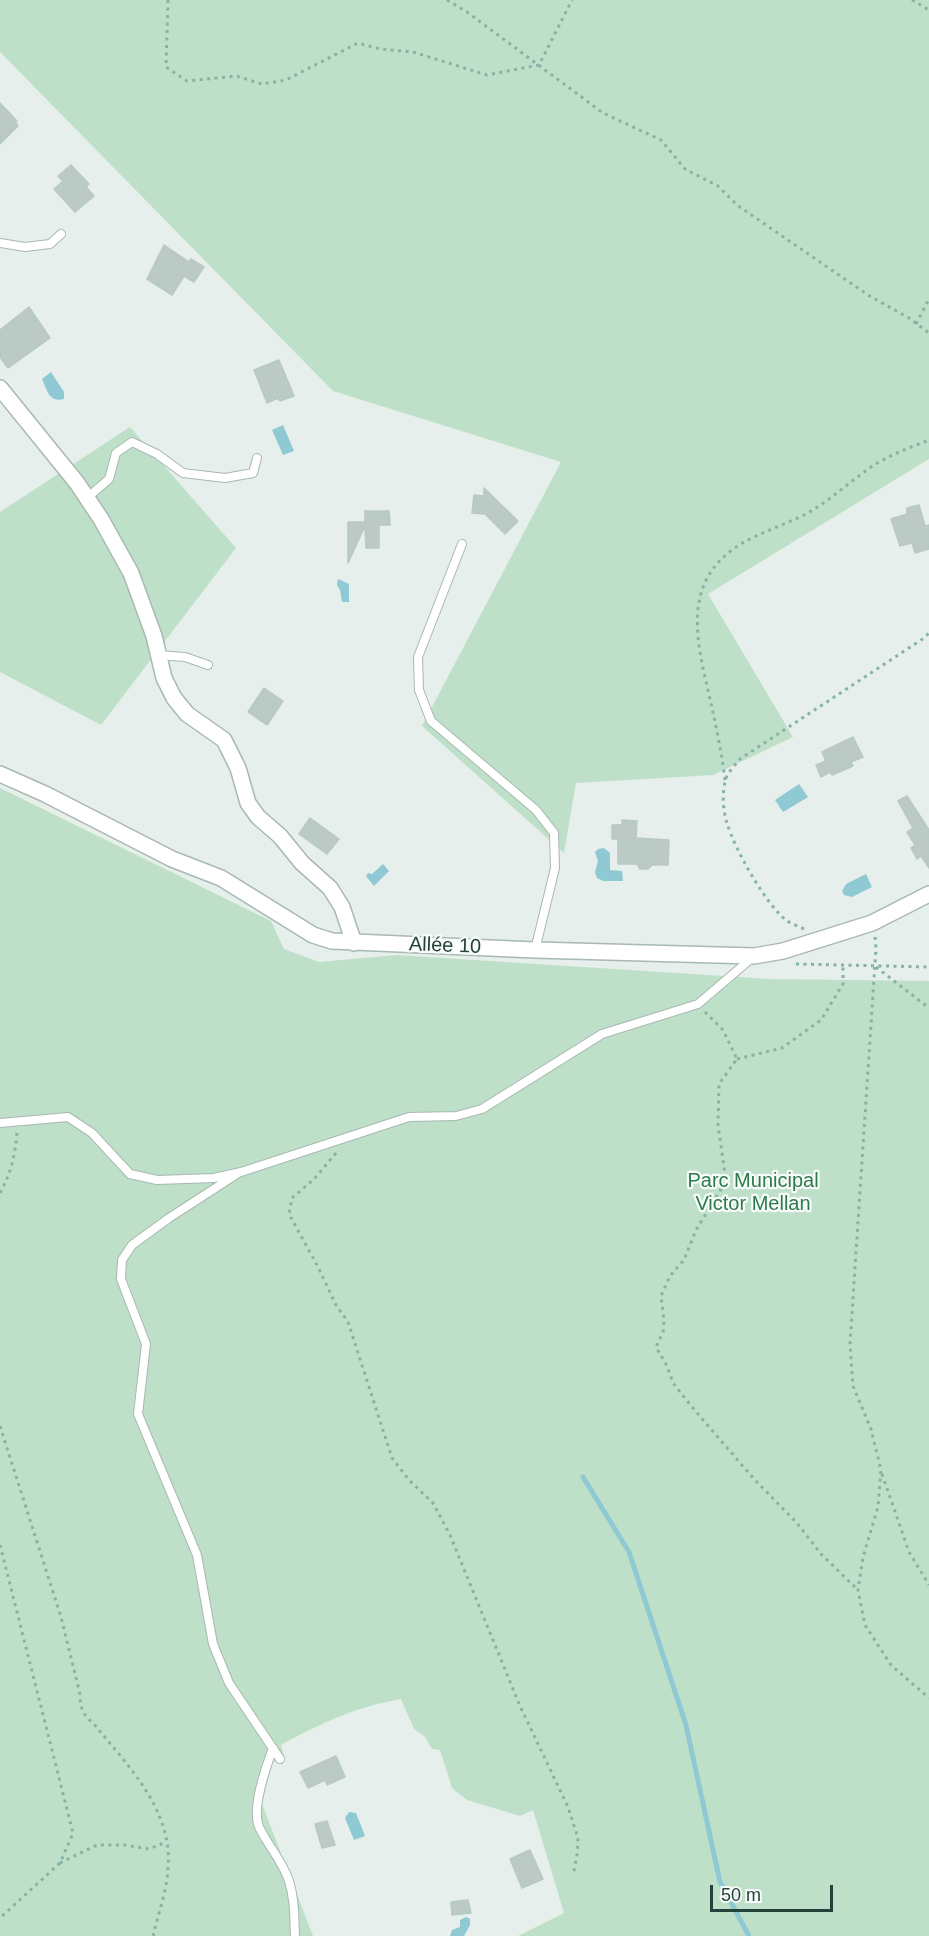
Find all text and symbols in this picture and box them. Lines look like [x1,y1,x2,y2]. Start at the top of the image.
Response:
street label: Allée 10 [408,933,482,959]
park label: Parc Municipal Victor Mellan [687,1169,819,1216]
scale bar [713,1873,836,1911]
text: 50 m [721,1885,761,1905]

